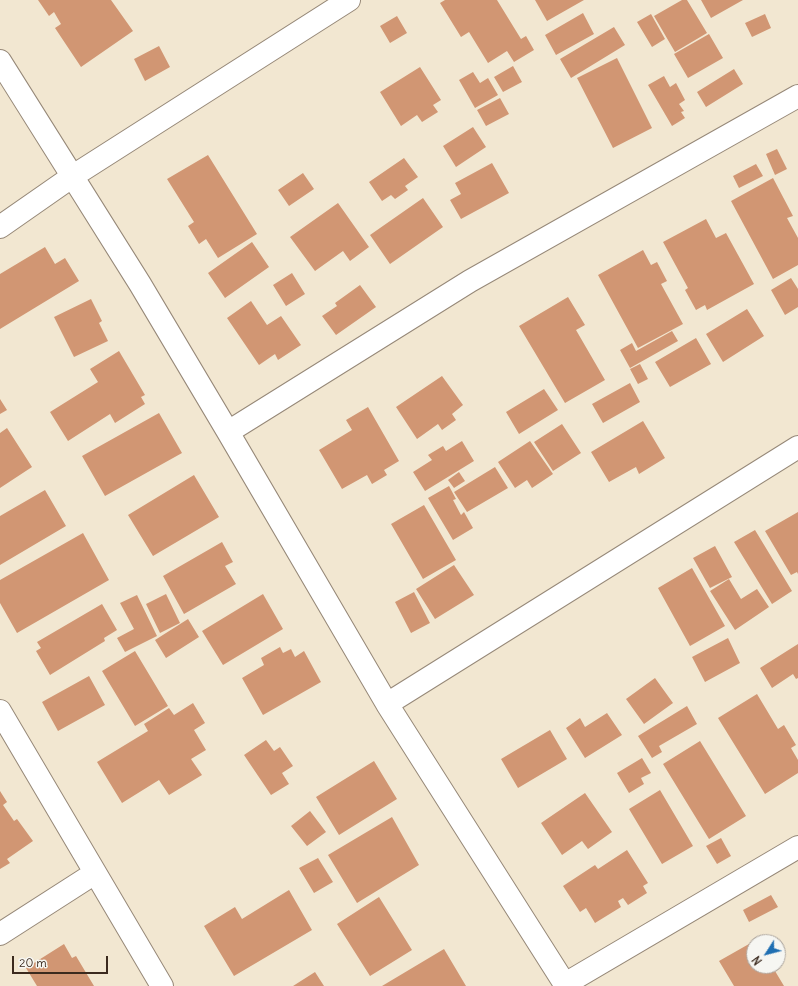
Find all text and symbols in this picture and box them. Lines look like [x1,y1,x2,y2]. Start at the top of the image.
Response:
north arrow [746,934,786,974]
scale bar [14,948,110,974]
text: N [749,953,765,968]
text: 20 m [19,955,47,970]

